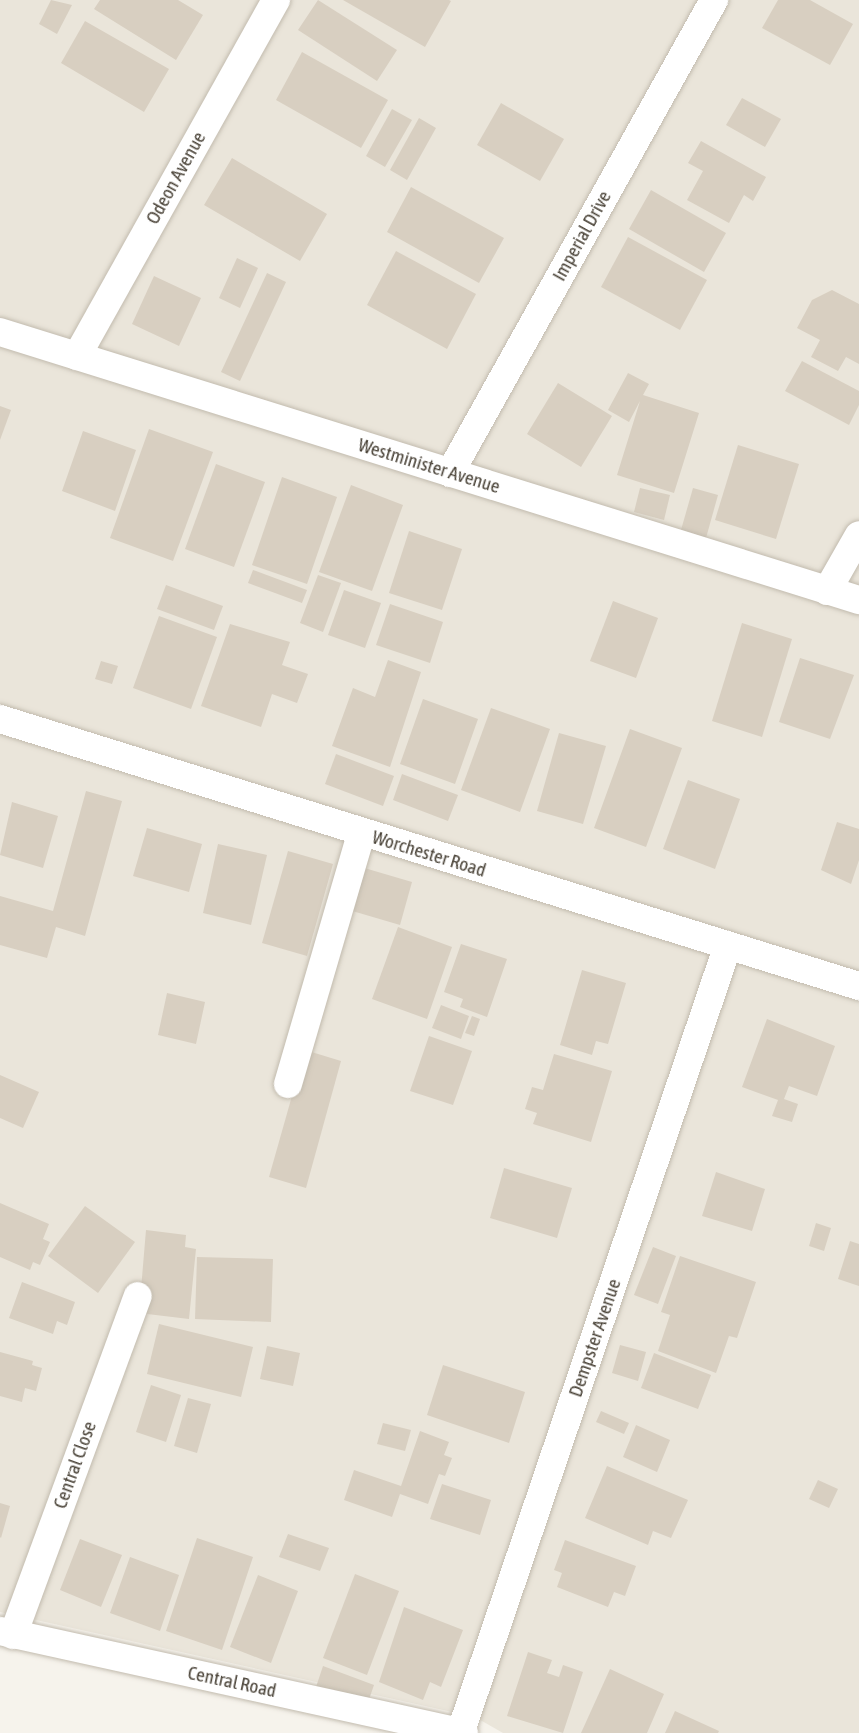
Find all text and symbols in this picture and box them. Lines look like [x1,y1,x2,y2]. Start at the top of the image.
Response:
street label: Odeon Avenue [141,128,211,228]
street label: Imperial Drive [548,187,616,285]
street label: Westminister Avenue [355,434,503,498]
street label: Worchester Road [369,826,489,882]
street label: Dempster Avenue [564,1276,626,1400]
street label: Central Close [49,1418,101,1512]
street label: Central Road [186,1662,278,1702]

